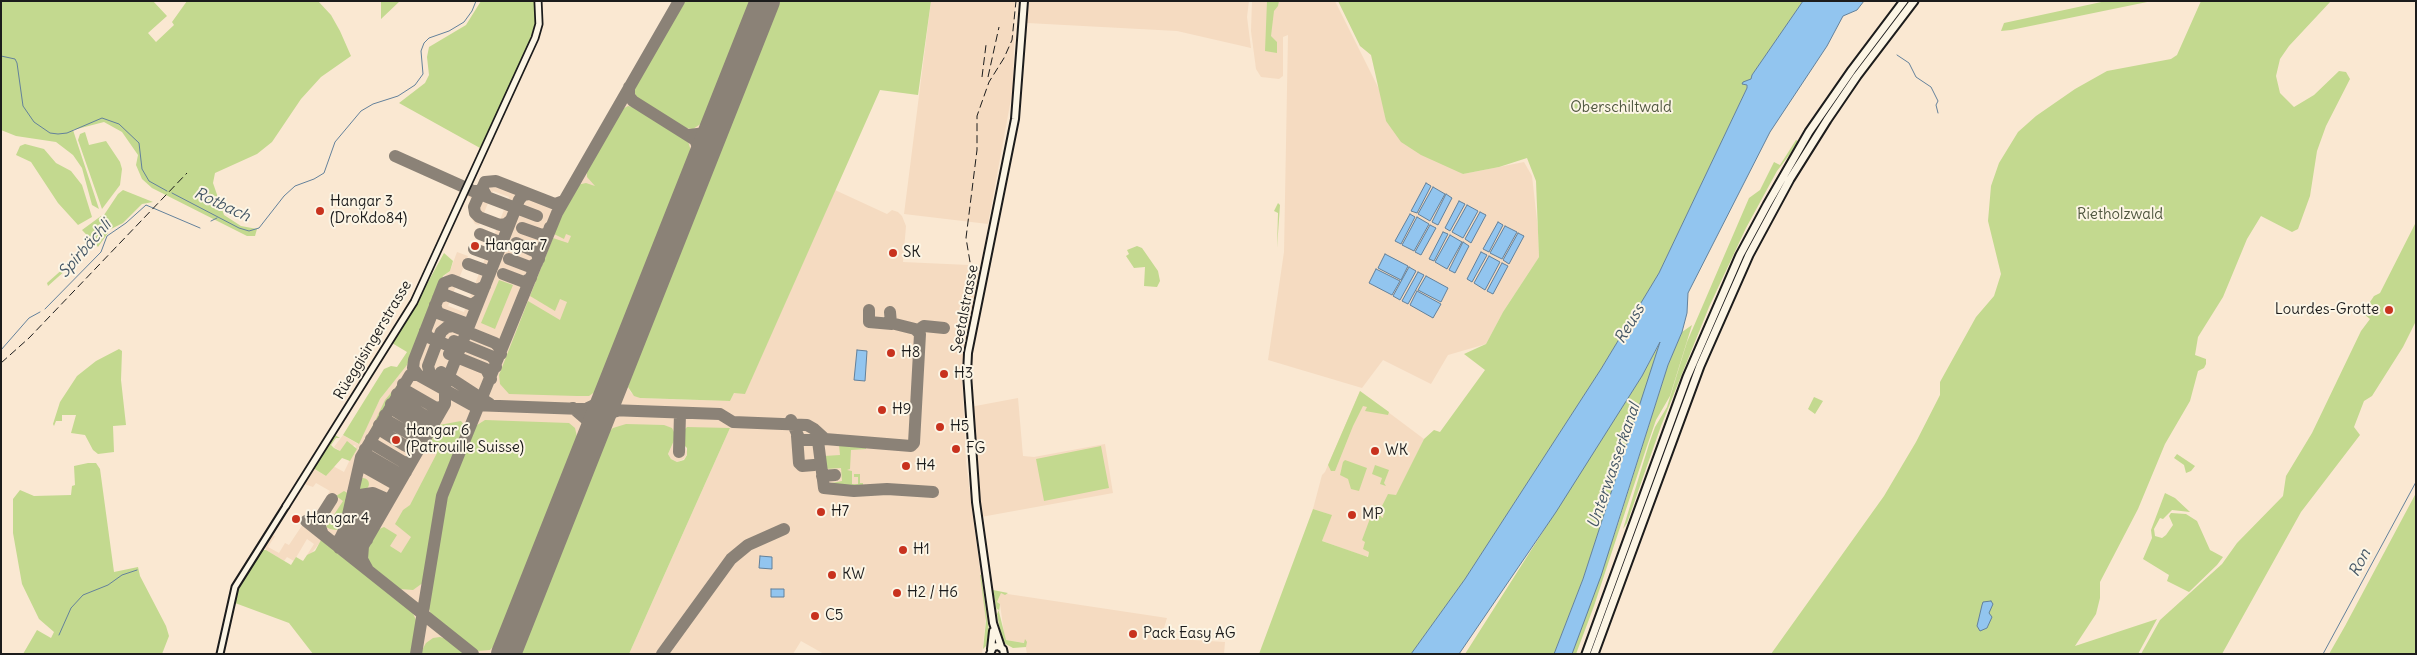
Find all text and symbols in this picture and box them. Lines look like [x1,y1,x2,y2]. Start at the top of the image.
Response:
park label: Oberschiltwald [1570,99,1672,117]
water label: Rotbach [191,184,253,226]
place label: Hangar 3 (DroKdo84) [330,193,407,228]
marker: Hangar 3 (DroKdo84) [314,205,326,217]
park label: Rietholzwald [2077,206,2163,224]
water label: Spirbächli [55,216,115,282]
place label: Hangar 7 [485,237,547,255]
marker: Hangar 7 [469,240,481,252]
place label: SK [903,244,921,262]
marker: SK [887,247,899,259]
street label: Seetalstrasse [948,263,982,355]
street label: Rüeggisingerstrasse [330,277,416,403]
water label: Reuss [1611,301,1649,347]
place label: Lourdes-Grotte [2275,301,2379,319]
marker: Lourdes-Grotte [2383,304,2395,316]
place label: H8 [901,344,920,362]
marker: H8 [885,347,897,359]
place label: H3 [954,365,973,383]
marker: H3 [938,368,950,380]
place label: H9 [892,401,911,419]
water label: Unterwasserkanal [1584,401,1644,531]
marker: H9 [876,404,888,416]
place label: H5 [950,418,969,436]
marker: H5 [934,421,946,433]
place label: Hangar 6 (Patrouille Suisse) [406,422,524,457]
marker: Hangar 6 (Patrouille Suisse) [390,434,402,446]
place label: FG [966,440,985,458]
place label: WK [1385,442,1408,460]
marker: FG [950,443,962,455]
marker: WK [1369,445,1381,457]
place label: H4 [916,457,935,475]
marker: H4 [900,460,912,472]
place label: H7 [831,503,849,521]
marker: H7 [815,506,827,518]
place label: MP [1362,506,1383,524]
marker: MP [1346,509,1358,521]
place label: Hangar 4 [306,510,369,528]
marker: Hangar 4 [290,513,302,525]
place label: H1 [913,541,930,559]
marker: H1 [897,544,909,556]
water label: Ron [2345,546,2375,580]
place label: KW [842,566,865,584]
marker: KW [826,569,838,581]
place label: H2 / H6 [907,584,958,602]
marker: H2 / H6 [891,587,903,599]
place label: C5 [825,607,843,625]
marker: C5 [809,610,821,622]
place label: Pack Easy AG [1143,625,1236,643]
marker: Pack Easy AG [1127,628,1139,640]

